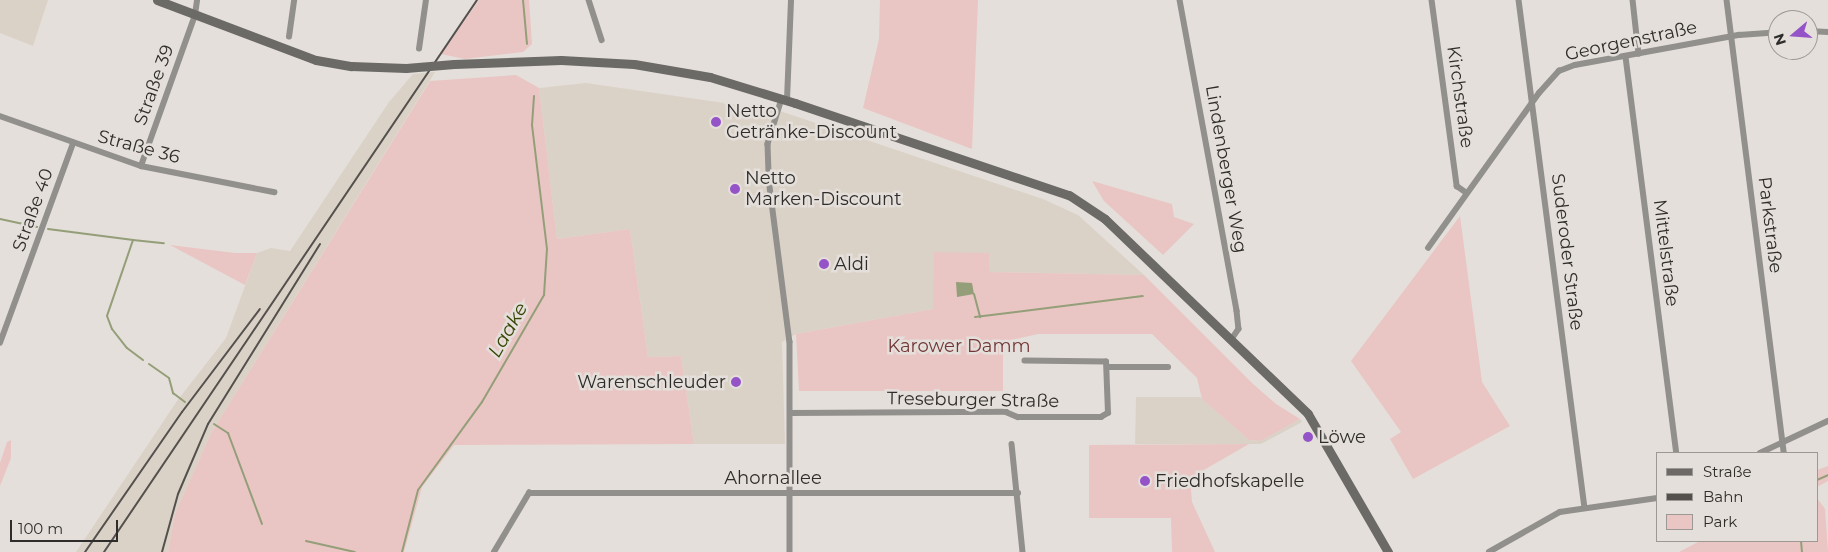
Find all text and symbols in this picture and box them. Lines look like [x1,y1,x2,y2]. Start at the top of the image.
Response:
north arrow [1768,10,1818,60]
street label: Georgenstraße [1563,16,1699,66]
text: N [1769,31,1790,47]
street label: Straße 39 [129,42,179,128]
street label: Kirchstraße [1442,45,1478,149]
street label: Lindenberger Weg [1201,83,1251,255]
place label: Netto Getränke-Discount [726,101,897,144]
marker: Netto Getränke-Discount [710,116,722,128]
street label: Straße 36 [96,126,182,168]
street label: Straße 40 [8,165,58,255]
place label: Netto Marken-Discount [745,168,902,210]
street label: Suderoder Straße [1547,172,1587,332]
street label: Parkstraße [1753,176,1787,274]
marker: Netto Marken-Discount [729,183,741,195]
street label: Mittelstraße [1649,198,1683,308]
place label: Aldi [834,253,869,275]
marker: Aldi [818,258,830,270]
water label: Laake [483,299,533,361]
park label: Karower Damm [887,335,1031,357]
place label: Warenschleuder [577,371,726,393]
marker: Warenschleuder [730,376,742,388]
street label: Treseburger Straße [887,388,1059,412]
place label: Löwe [1318,426,1366,448]
marker: Löwe [1302,431,1314,443]
legend [1656,452,1818,542]
text: Straße [1703,462,1752,481]
street label: Ahornallee [724,467,822,489]
place label: Friedhofskapelle [1155,470,1304,492]
marker: Friedhofskapelle [1139,475,1151,487]
text: Bahn [1703,487,1743,506]
scale bar [12,510,120,542]
text: Park [1703,512,1737,531]
text: 100 m [18,519,63,538]

